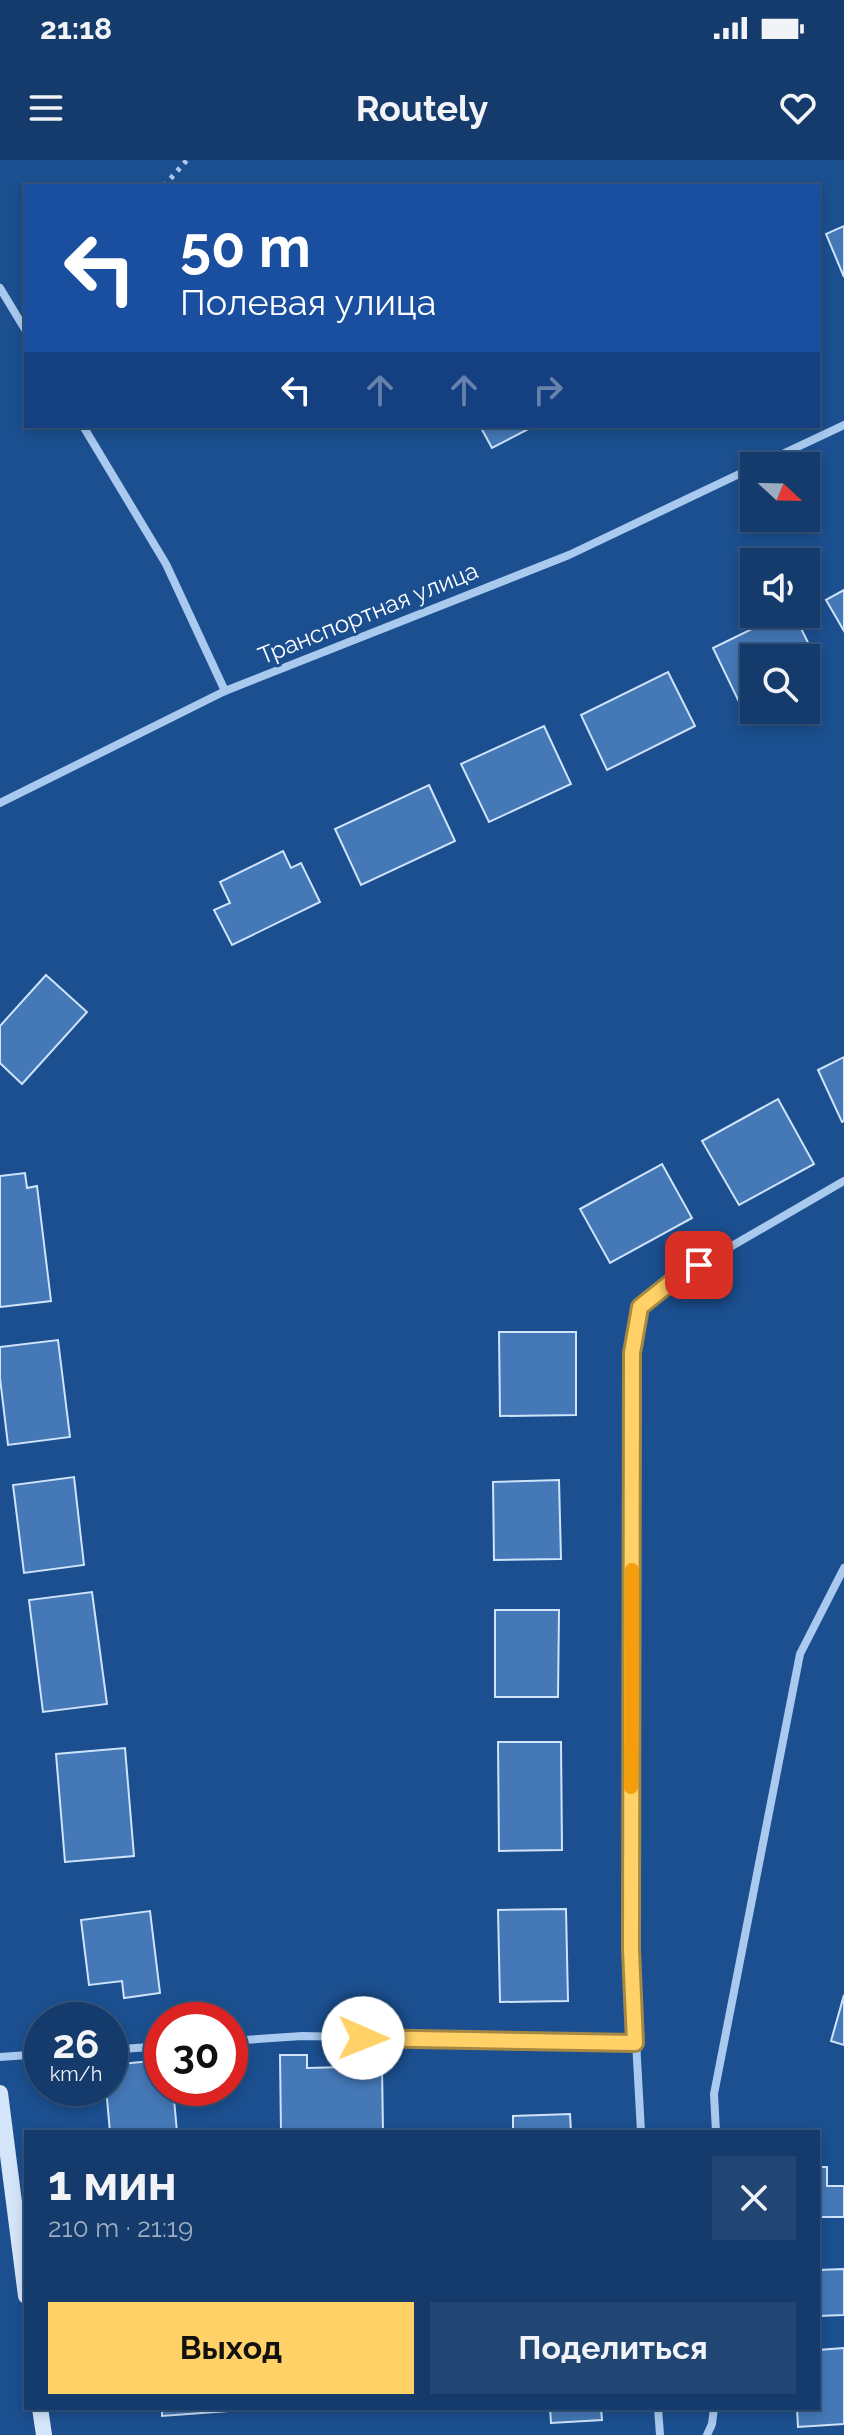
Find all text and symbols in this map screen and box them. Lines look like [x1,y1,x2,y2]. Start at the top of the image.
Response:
text: 21:18 [40,11,112,46]
icon: menu [24,86,68,130]
icon: heart [776,86,820,130]
text: Routely [356,87,488,129]
text: 50 m [180,214,311,280]
icon: left [48,216,152,320]
text: Полевая улица [180,281,436,323]
icon: left [274,368,318,412]
icon: ahead [358,368,402,412]
icon: ahead [442,368,486,412]
icon: right [526,368,570,412]
north arrow [740,452,820,532]
map controls [740,452,820,724]
button: sound [740,548,820,628]
street label: Транспортная улица [254,556,482,670]
button: search [740,644,820,724]
pin [665,1231,733,1299]
icon: arrive [677,1243,721,1287]
position arrow [321,1996,405,2080]
speed limit sign: 30 [144,2002,248,2106]
text: 26 [53,2020,99,2067]
text: km/h [50,2062,102,2086]
text: 1 мин [48,2155,177,2211]
button: close [712,2156,796,2240]
text: 210 m · 21:19 [48,2213,193,2243]
button: Выход [48,2302,414,2394]
button: Поделиться [430,2302,796,2394]

